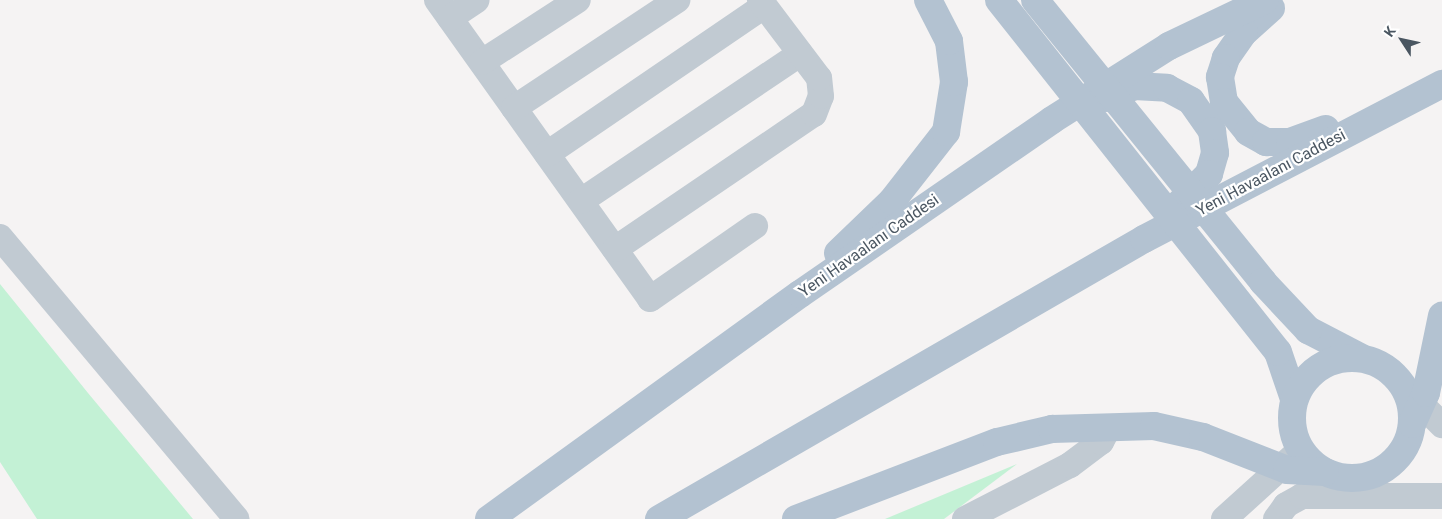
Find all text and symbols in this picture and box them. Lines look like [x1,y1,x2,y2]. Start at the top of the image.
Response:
north arrow [1377,15,1427,65]
text: K [1381,23,1399,40]
street label: Yeni Havaalanı Caddesi [1193,125,1349,221]
street label: Yeni Havaalanı Caddesi [795,190,943,302]

